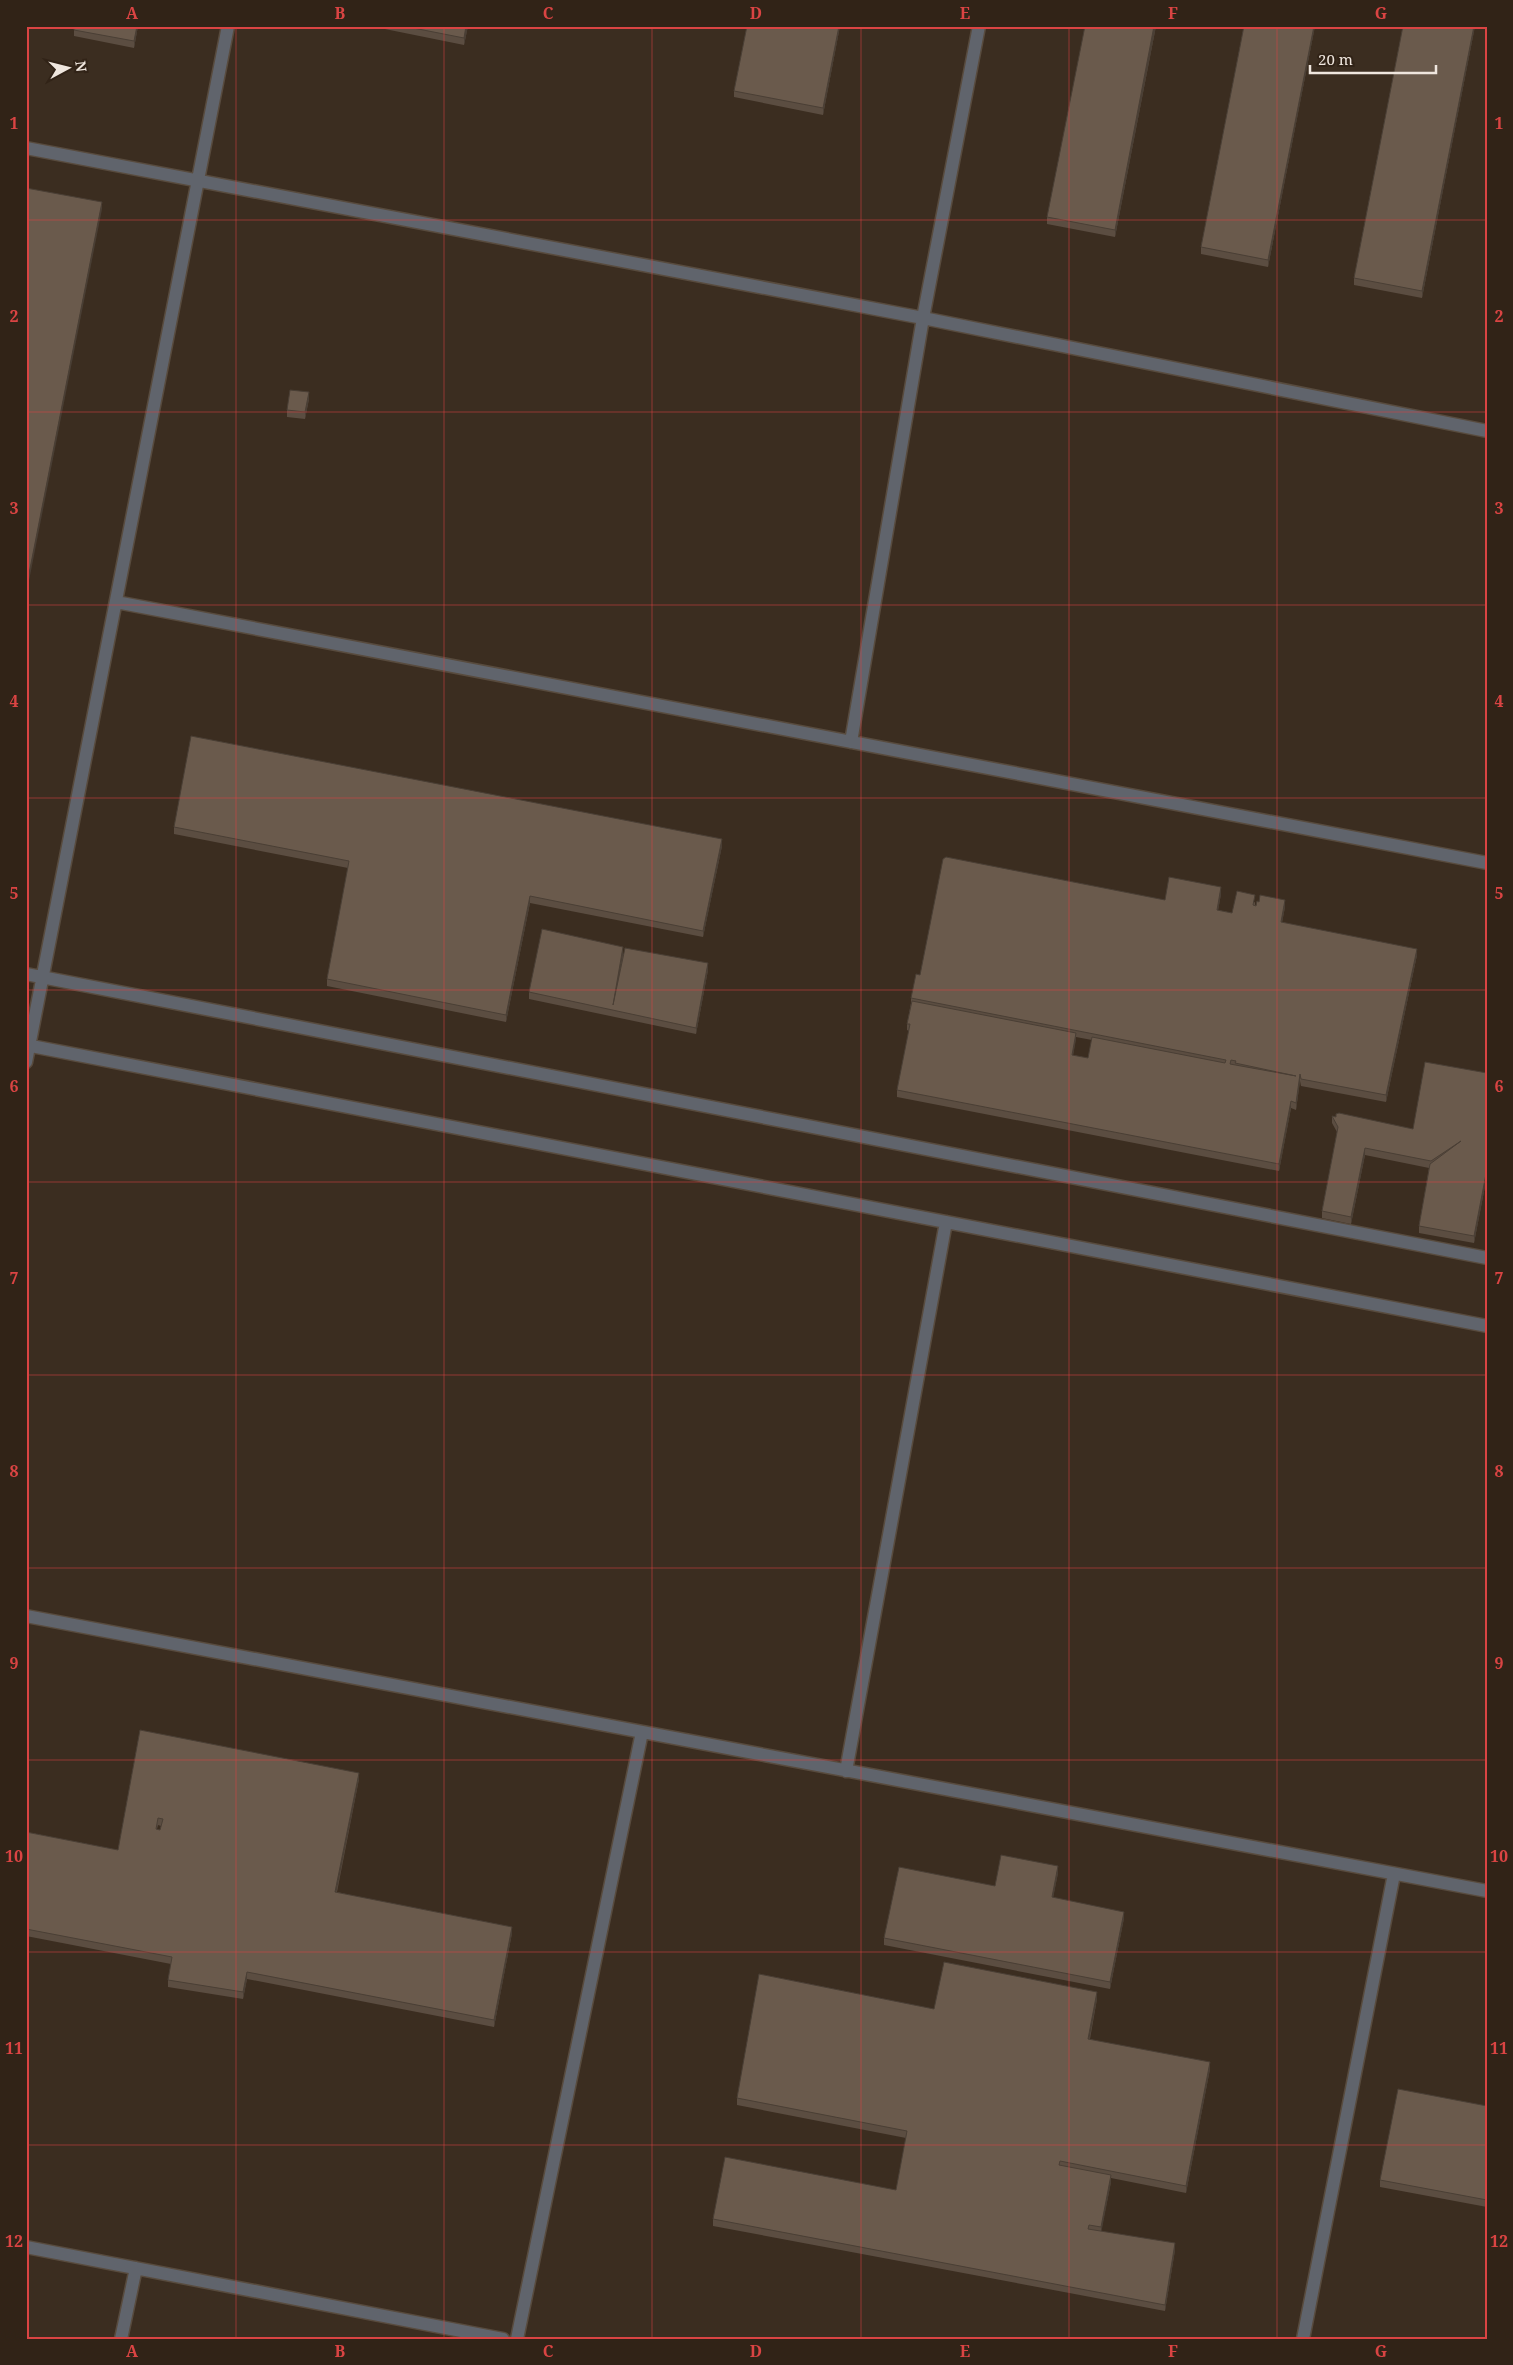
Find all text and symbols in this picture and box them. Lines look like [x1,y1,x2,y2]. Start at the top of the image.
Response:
text: A [126,2,139,24]
text: B [335,2,346,24]
text: C [543,2,554,24]
text: D [750,2,762,24]
text: E [960,2,970,24]
text: F [1168,2,1178,24]
text: G [1375,2,1387,24]
north arrow [42,42,92,92]
scale bar [1310,42,1437,74]
text: 20 m [1318,49,1353,69]
text: N [71,60,92,73]
text: 1 [9,112,19,134]
text: 1 [1494,112,1504,134]
text: 2 [9,305,19,327]
text: 2 [1494,305,1504,327]
text: 3 [9,497,19,519]
text: 3 [1494,497,1504,519]
text: 4 [9,690,19,712]
text: 4 [1494,690,1504,712]
text: 5 [9,882,19,904]
text: 5 [1494,882,1504,904]
text: 6 [9,1075,19,1097]
text: 6 [1494,1075,1504,1097]
text: 7 [9,1267,19,1289]
text: 7 [1494,1267,1504,1289]
text: 8 [9,1460,19,1482]
text: 8 [1494,1460,1504,1482]
text: 9 [9,1652,19,1674]
text: 9 [1494,1652,1504,1674]
text: 10 [5,1845,23,1867]
text: 10 [1490,1845,1508,1867]
text: 11 [5,2037,23,2059]
text: 11 [1490,2037,1508,2059]
text: 12 [5,2230,23,2252]
text: 12 [1490,2230,1508,2252]
text: A [126,2340,139,2362]
text: B [335,2340,346,2362]
text: C [543,2340,554,2362]
text: D [750,2340,762,2362]
text: E [960,2340,970,2362]
text: F [1168,2340,1178,2362]
text: G [1375,2340,1387,2362]

